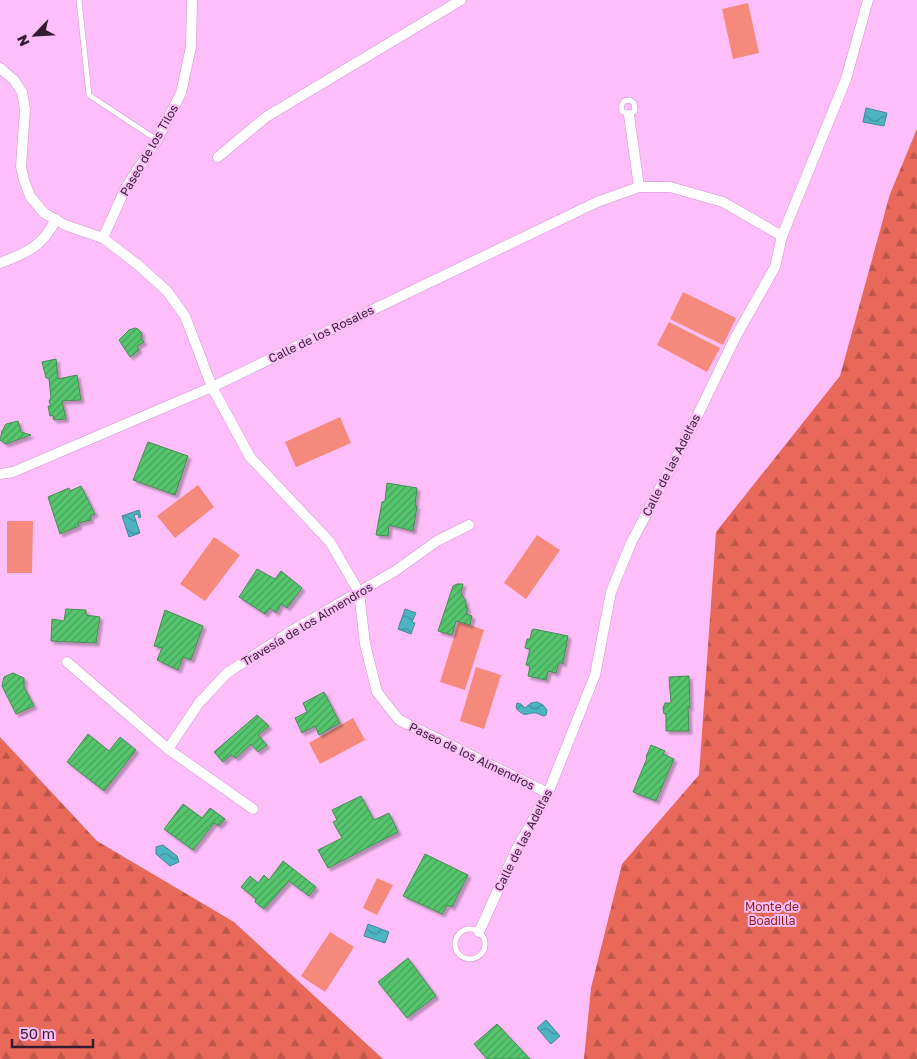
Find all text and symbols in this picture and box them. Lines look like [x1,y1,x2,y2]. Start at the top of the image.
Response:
north arrow [10,10,60,60]
text: N [13,32,33,49]
street label: Paseo de los Tilos [117,101,181,199]
street label: Calle de los Rosales [266,302,376,366]
street label: Calle de las Adelfas [639,411,703,519]
street label: Travesía de los Almendros [239,579,375,669]
street label: Paseo de los Almendros [407,719,537,793]
street label: Calle de las Adelfas [491,786,555,894]
park label: Monte de Boadilla [745,899,799,928]
scale bar [12,1016,94,1048]
text: 50 m [20,1024,55,1042]

